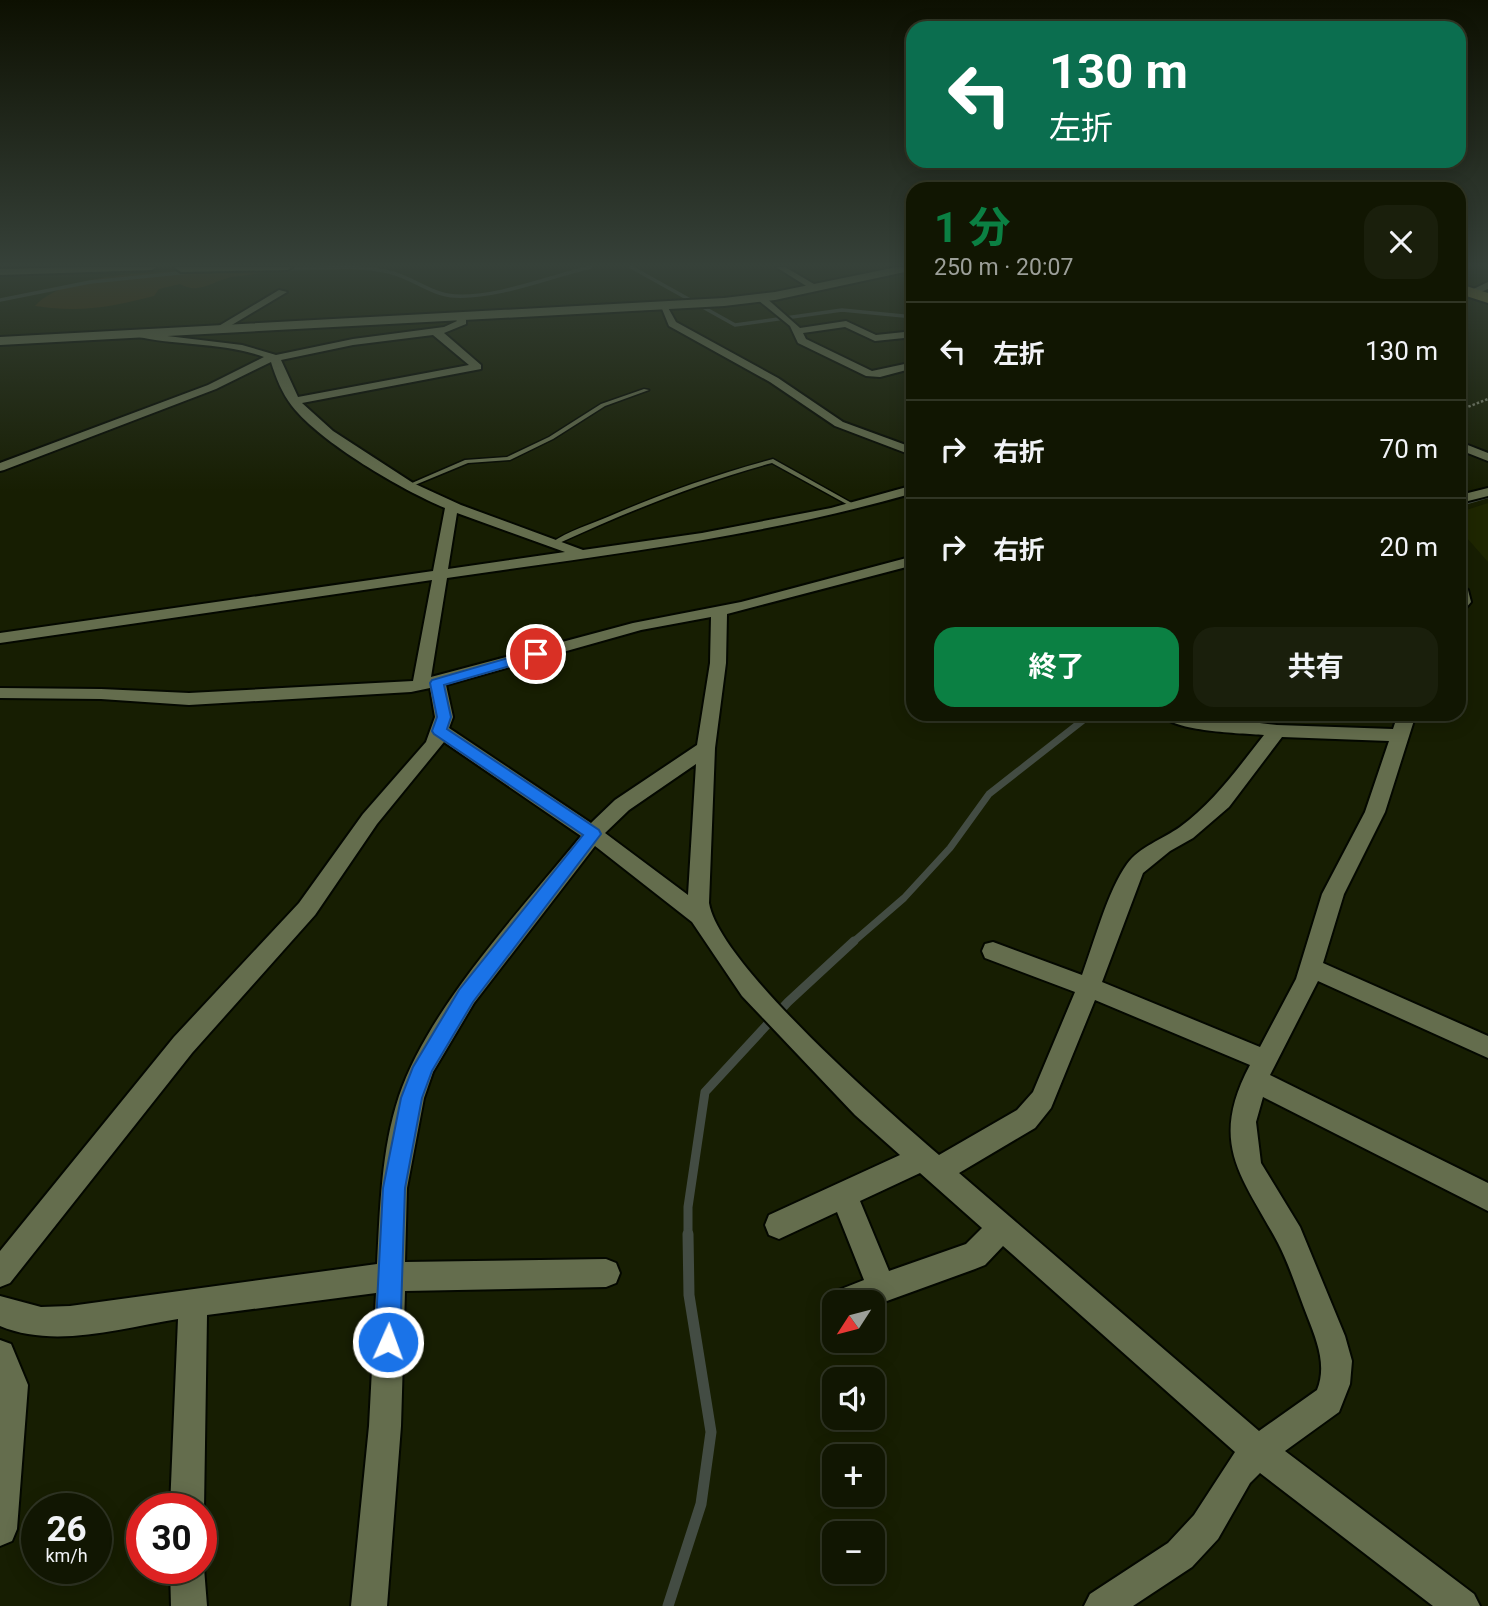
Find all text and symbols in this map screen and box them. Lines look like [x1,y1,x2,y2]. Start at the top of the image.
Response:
text: 130 m [1049,43,1188,100]
icon: left [934,49,1025,140]
text: 左折 [1049,109,1113,147]
text: 1 分 [934,203,1011,252]
button: close [1364,205,1438,279]
text: 250 m · 20:07 [934,254,1073,281]
icon: left [934,332,972,370]
text: 130 m [1365,336,1438,366]
text: 左折 [993,339,1045,369]
icon: right [934,430,972,468]
text: 70 m [1380,434,1438,464]
text: 右折 [993,437,1045,467]
icon: right [934,528,972,566]
text: 20 m [1380,532,1438,562]
text: 右折 [993,535,1045,565]
pin [506,624,566,684]
button: 終了 [934,627,1179,707]
button: 共有 [1193,627,1438,707]
icon: arrive [517,635,555,673]
north arrow [822,1290,886,1353]
map controls [822,1290,885,1584]
position arrow [351,1305,425,1379]
button: sound [822,1367,885,1430]
button: + [822,1444,885,1507]
speed limit sign: 30 [126,1493,217,1584]
text: 26 [46,1509,87,1550]
button: − [822,1521,885,1584]
text: km/h [45,1545,88,1566]

